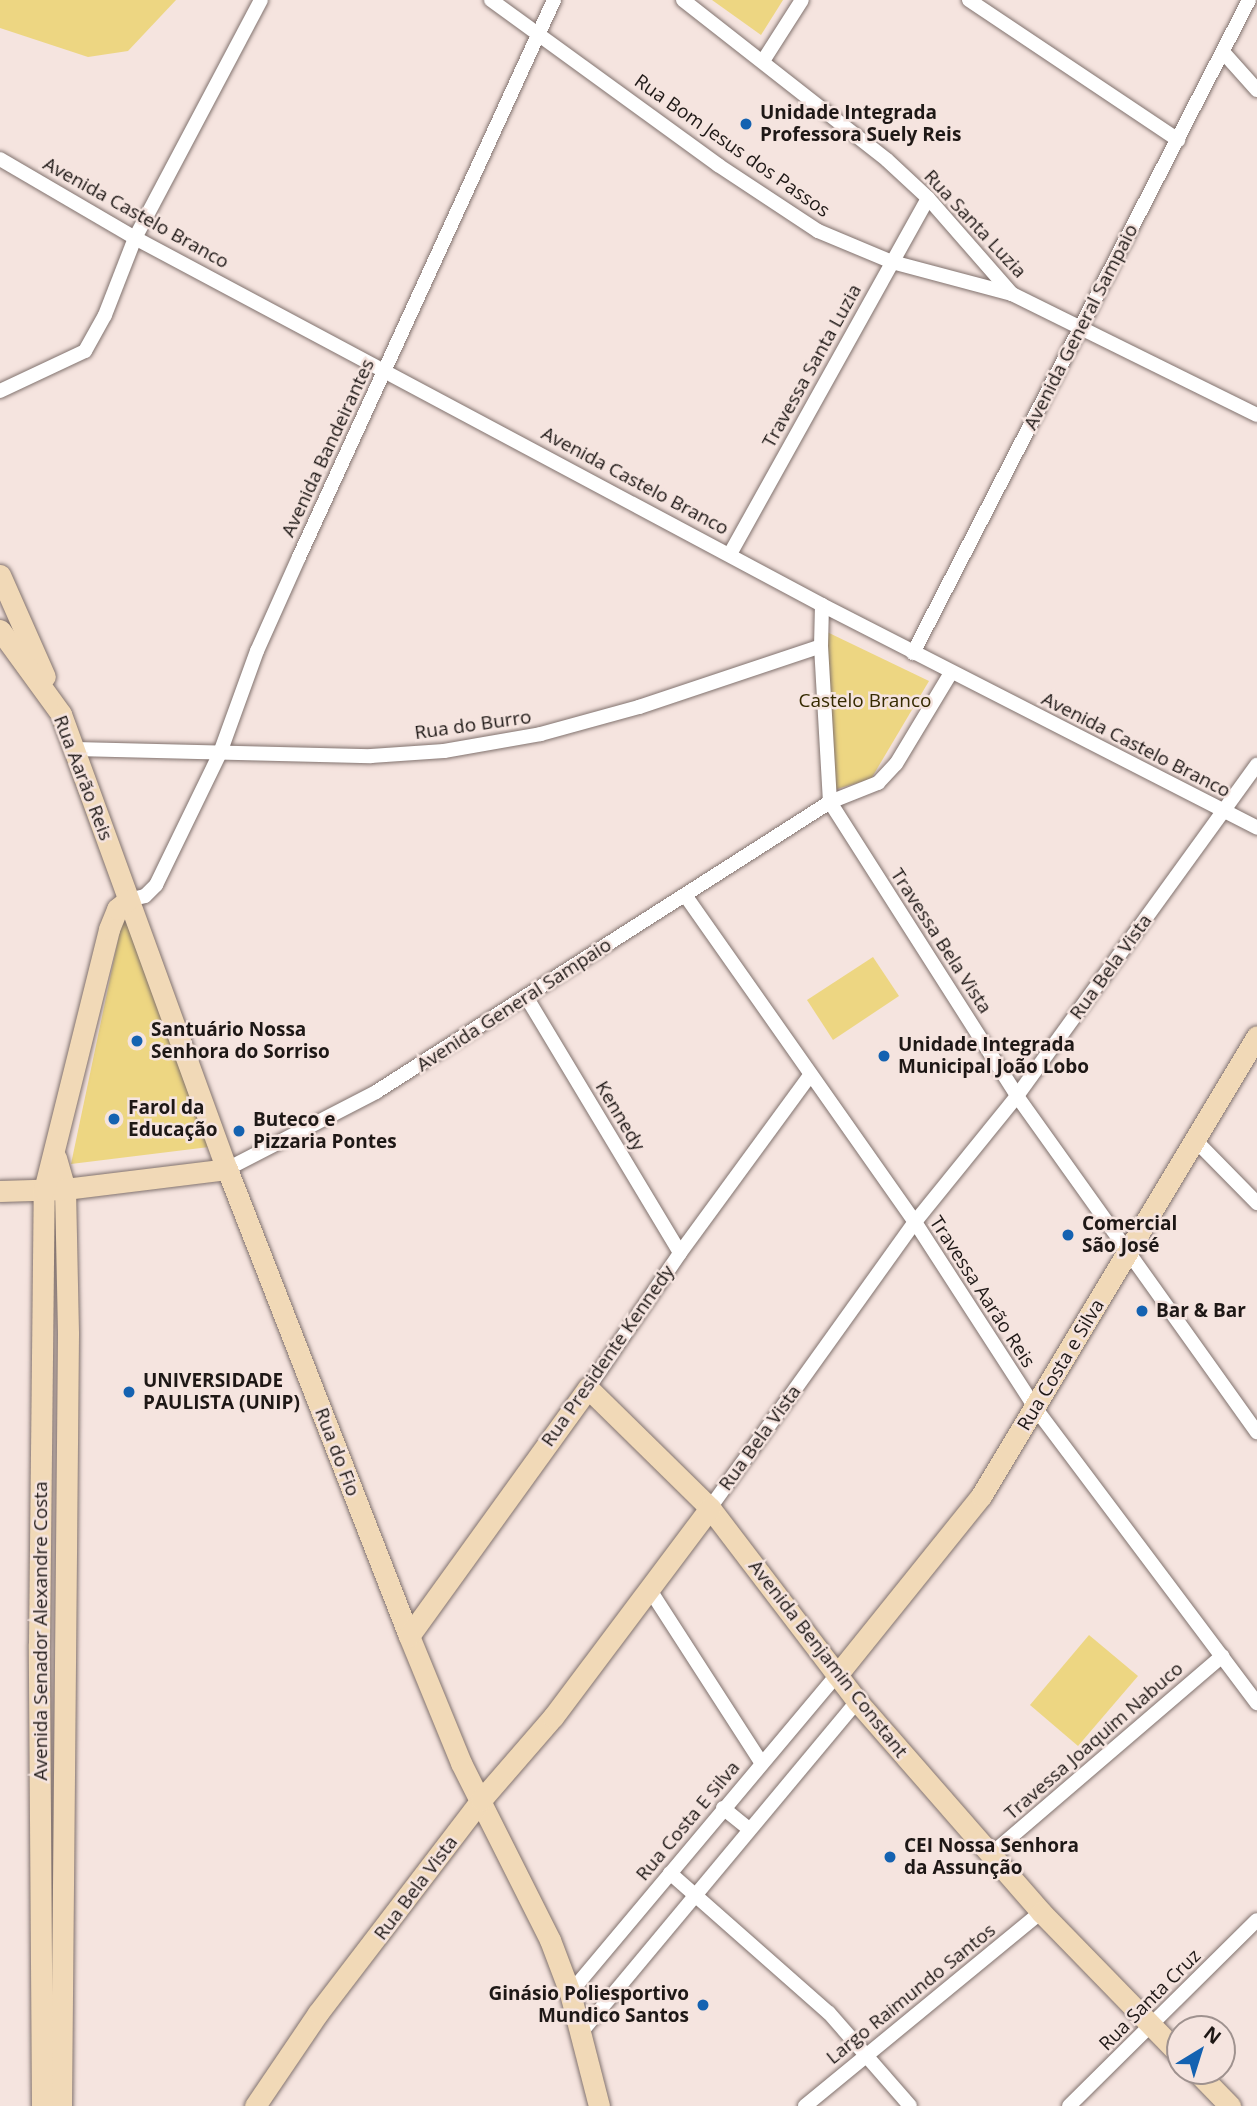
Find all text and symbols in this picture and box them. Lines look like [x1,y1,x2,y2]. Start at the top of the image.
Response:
street label: Rua Bom Jesus dos Passos [630,70,834,222]
place label: Unidade Integrada Professora Suely Reis [760,102,961,146]
marker: Unidade Integrada Professora Suely Reis [738,116,754,132]
street label: Avenida Castelo Branco [39,152,233,274]
street label: Rua Santa Luzia [919,165,1031,283]
street label: Avenida General Sampaio [1019,220,1143,434]
street label: Travessa Santa Luzia [758,280,866,452]
street label: Avenida Bandeirantes [277,355,379,541]
street label: Avenida Castelo Branco [538,422,732,540]
street label: Avenida Castelo Branco [1038,687,1234,803]
park label: Castelo Branco [799,690,931,712]
street label: Rua do Burro [413,706,533,744]
street label: Rua Aarão Reis [49,712,117,844]
street label: Travessa Bela Vista [886,864,996,1018]
street label: Rua Bela Vista [1065,910,1157,1024]
street label: Avenida General Sampaio [412,933,616,1077]
place label: Santuário Nossa Senhora do Sorriso [151,1019,330,1063]
marker: Santuário Nossa Senhora do Sorriso [129,1033,145,1049]
place label: Unidade Integrada Municipal João Lobo [898,1034,1089,1078]
marker: Unidade Integrada Municipal João Lobo [876,1048,892,1064]
street label: Kennedy [590,1077,650,1155]
place label: Farol da Educação [128,1097,217,1141]
place label: Buteco e Pizzaria Pontes [253,1109,397,1153]
marker: Farol da Educação [106,1111,122,1127]
marker: Buteco e Pizzaria Pontes [231,1123,247,1139]
street label: Travessa Aarão Reis [924,1212,1040,1372]
place label: Comercial São José [1082,1213,1177,1257]
marker: Comercial São José [1060,1227,1076,1243]
street label: Rua Presidente Kennedy [537,1261,679,1451]
street label: Rua Costa e Silva [1013,1295,1109,1435]
place label: Bar & Bar [1156,1300,1246,1322]
marker: Bar & Bar [1134,1303,1150,1319]
place label: UNIVERSIDADE PAULISTA (UNIP) [143,1370,300,1414]
street label: Rua Bela Vista [714,1381,806,1495]
marker: UNIVERSIDADE PAULISTA (UNIP) [121,1384,137,1400]
street label: Rua do Fio [310,1405,364,1499]
street label: Avenida Senador Alexandre Costa [30,1481,52,1781]
street label: Avenida Benjamin Constant [744,1556,912,1762]
street label: Travessa Joaquim Nabuco [1000,1657,1188,1825]
street label: Rua Costa E Silva [631,1757,745,1885]
street label: Rua Bela Vista [369,1831,463,1945]
place label: CEI Nossa Senhora da Assunção [904,1835,1079,1879]
marker: CEI Nossa Senhora da Assunção [882,1849,898,1865]
street label: Largo Raimundo Santos [822,1919,1000,2069]
street label: Rua Santa Cruz [1095,1945,1205,2055]
place label: Ginásio Poliesportivo Mundico Santos [489,1983,689,2027]
marker: Ginásio Poliesportivo Mundico Santos [695,1997,711,2013]
north arrow [1166,2015,1236,2085]
text: N [1199,2020,1227,2050]

